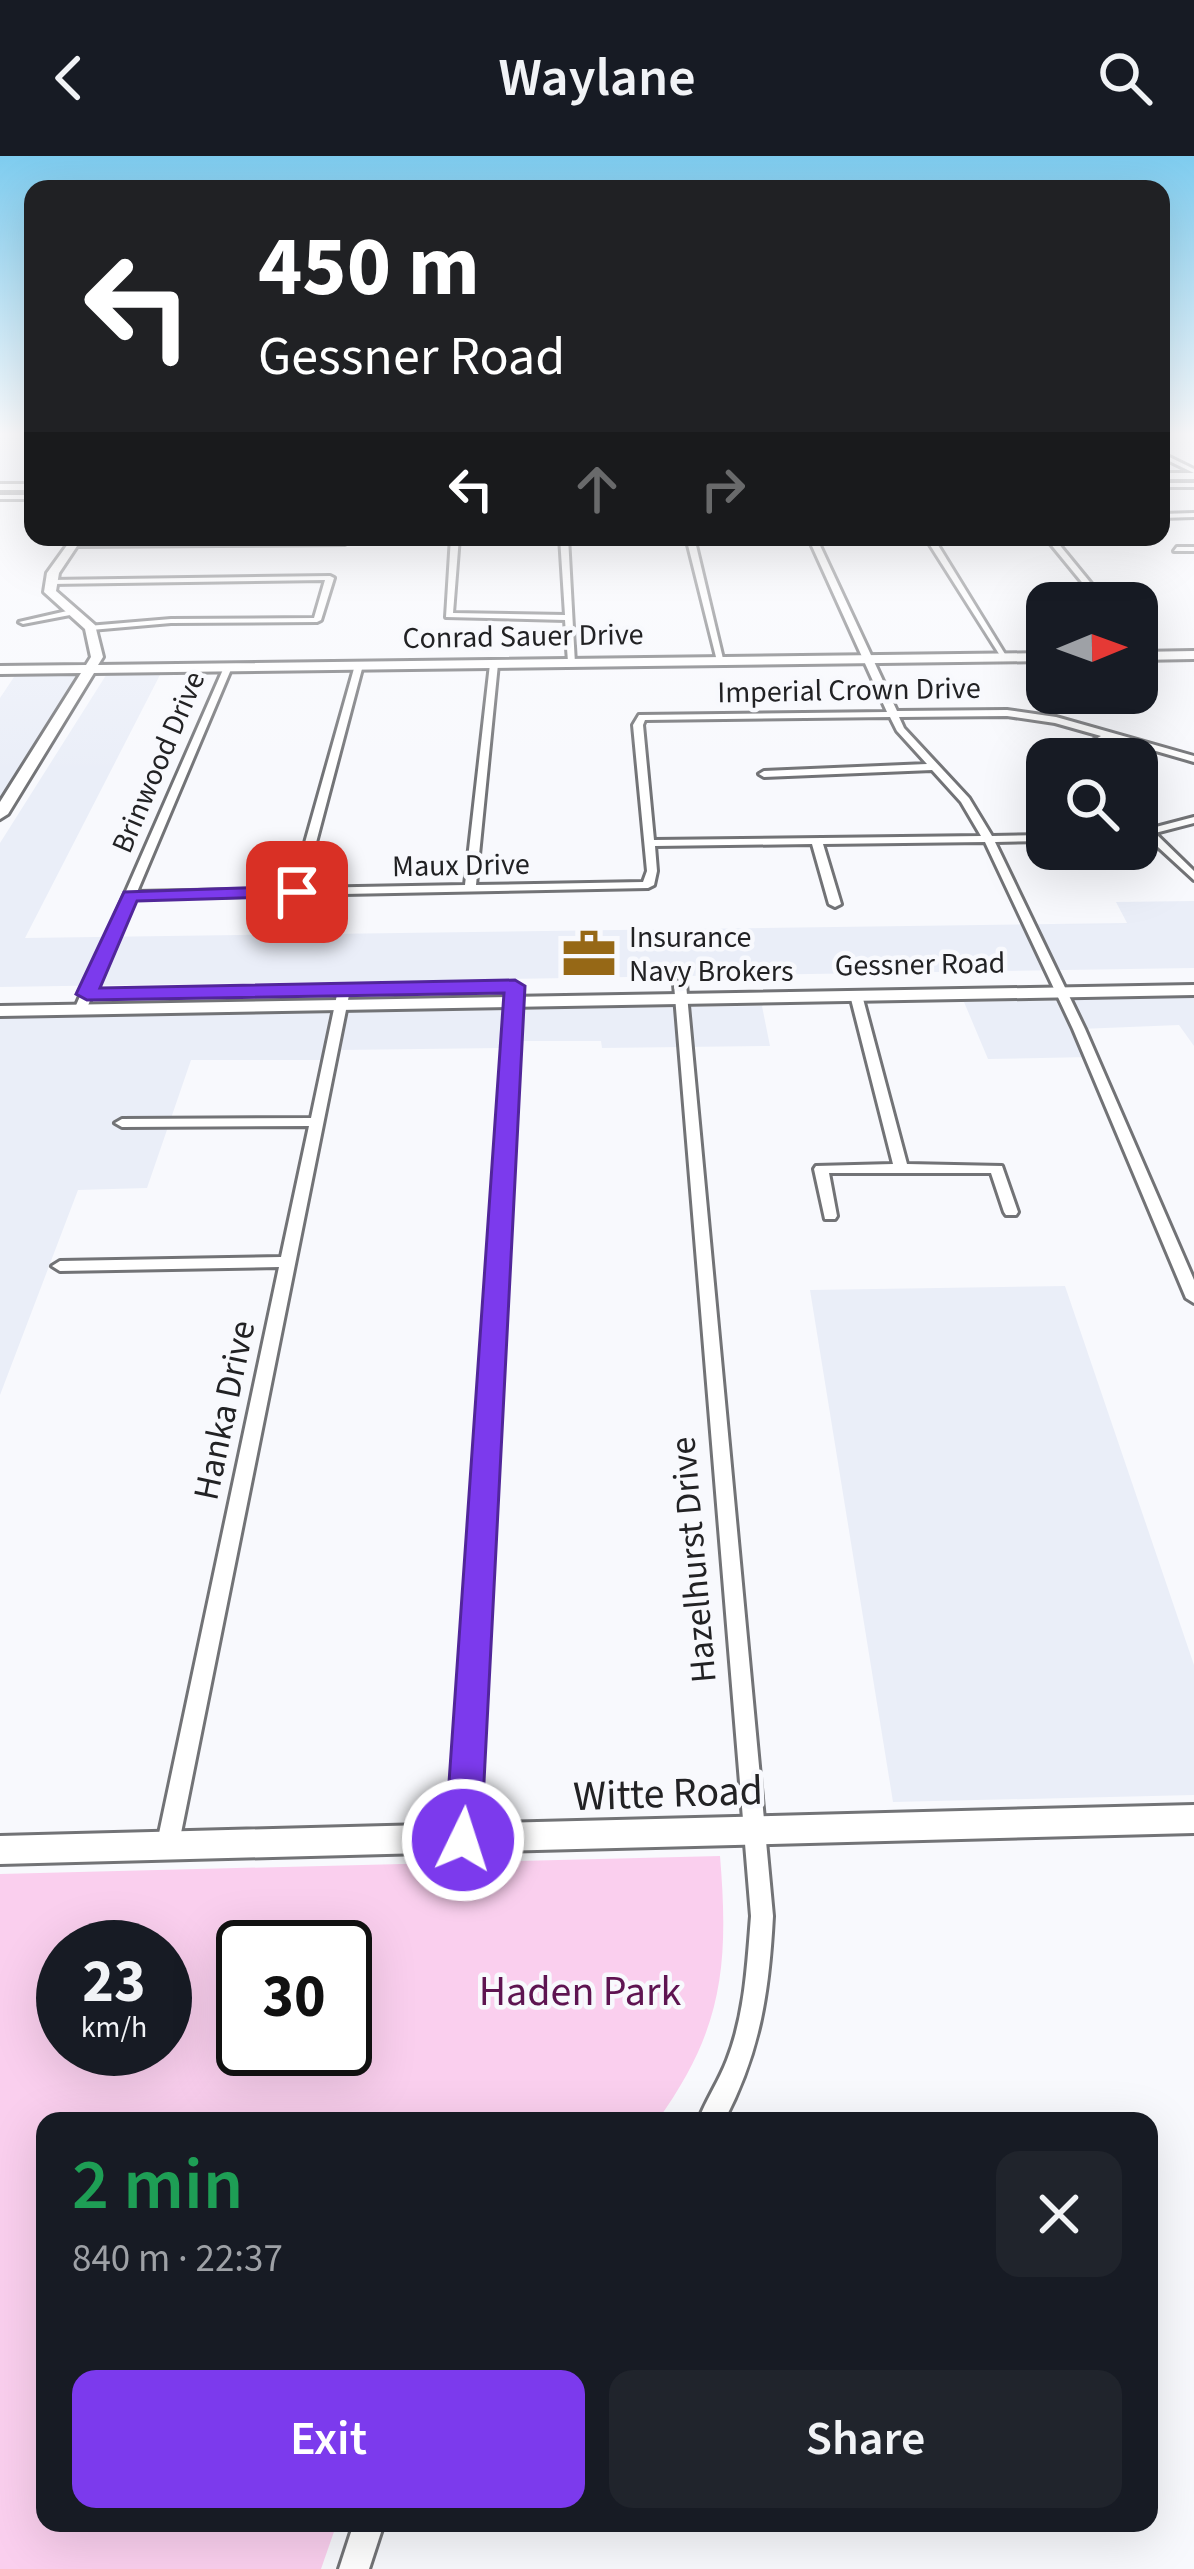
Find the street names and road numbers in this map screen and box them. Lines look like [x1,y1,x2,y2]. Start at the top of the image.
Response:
street label: Conrad Sauer Drive [402,613,644,660]
street label: Brinwood Drive [101,665,216,860]
street label: Imperial Crown Drive [717,667,981,714]
street label: Maux Drive [392,843,530,888]
street label: Gessner Road [834,942,1006,987]
street label: Hanka Drive [181,1316,268,1505]
street label: Hazelhurst Drive [657,1435,730,1685]
street label: Witte Road [572,1761,764,1827]

